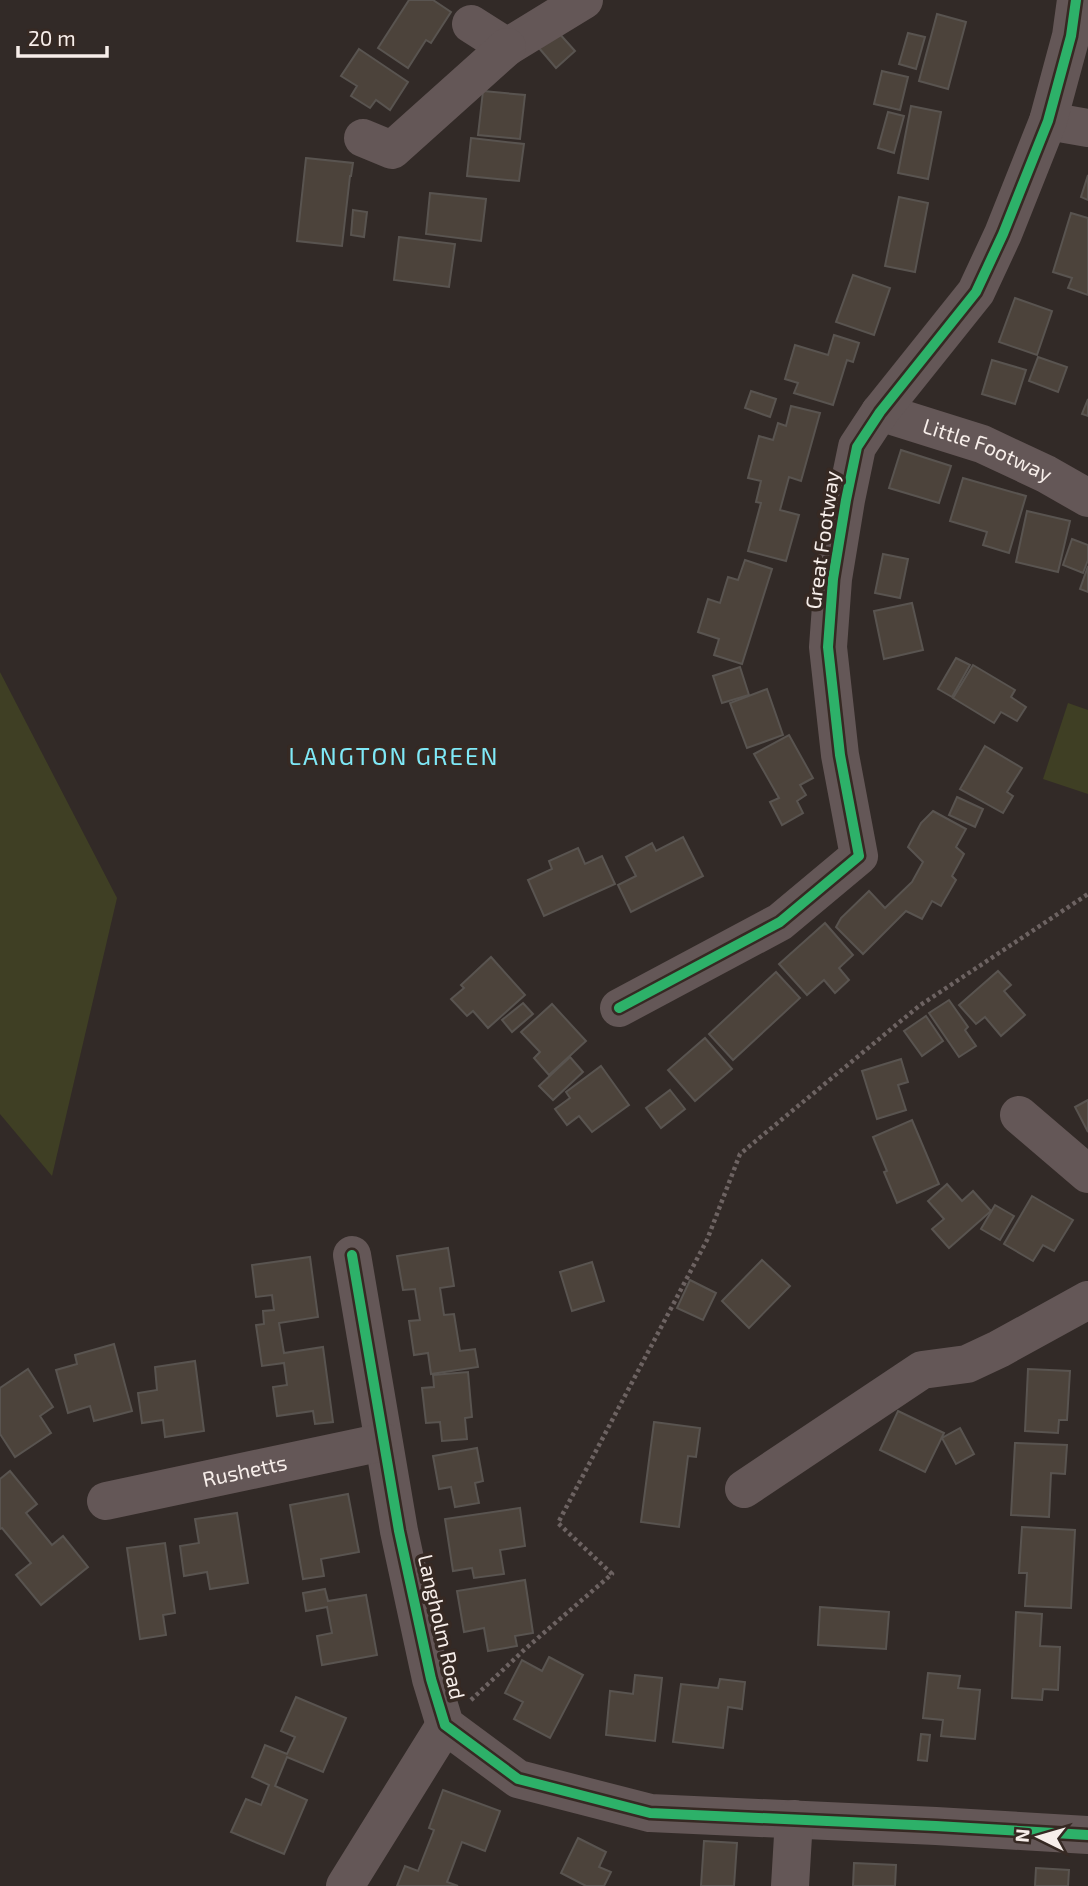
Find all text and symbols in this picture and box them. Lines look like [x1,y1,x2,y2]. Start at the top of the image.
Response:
scale bar [18,14,107,58]
text: 20 m [28,25,76,50]
street label: Little Footway [920,412,1056,486]
street label: Great Footway [799,469,844,611]
district label: LANGTON GREEN [289,741,499,770]
street label: Rushetts [200,1449,289,1491]
street label: Langholm Road [414,1552,471,1702]
north arrow [1004,1802,1074,1872]
text: N [1010,1828,1034,1843]

